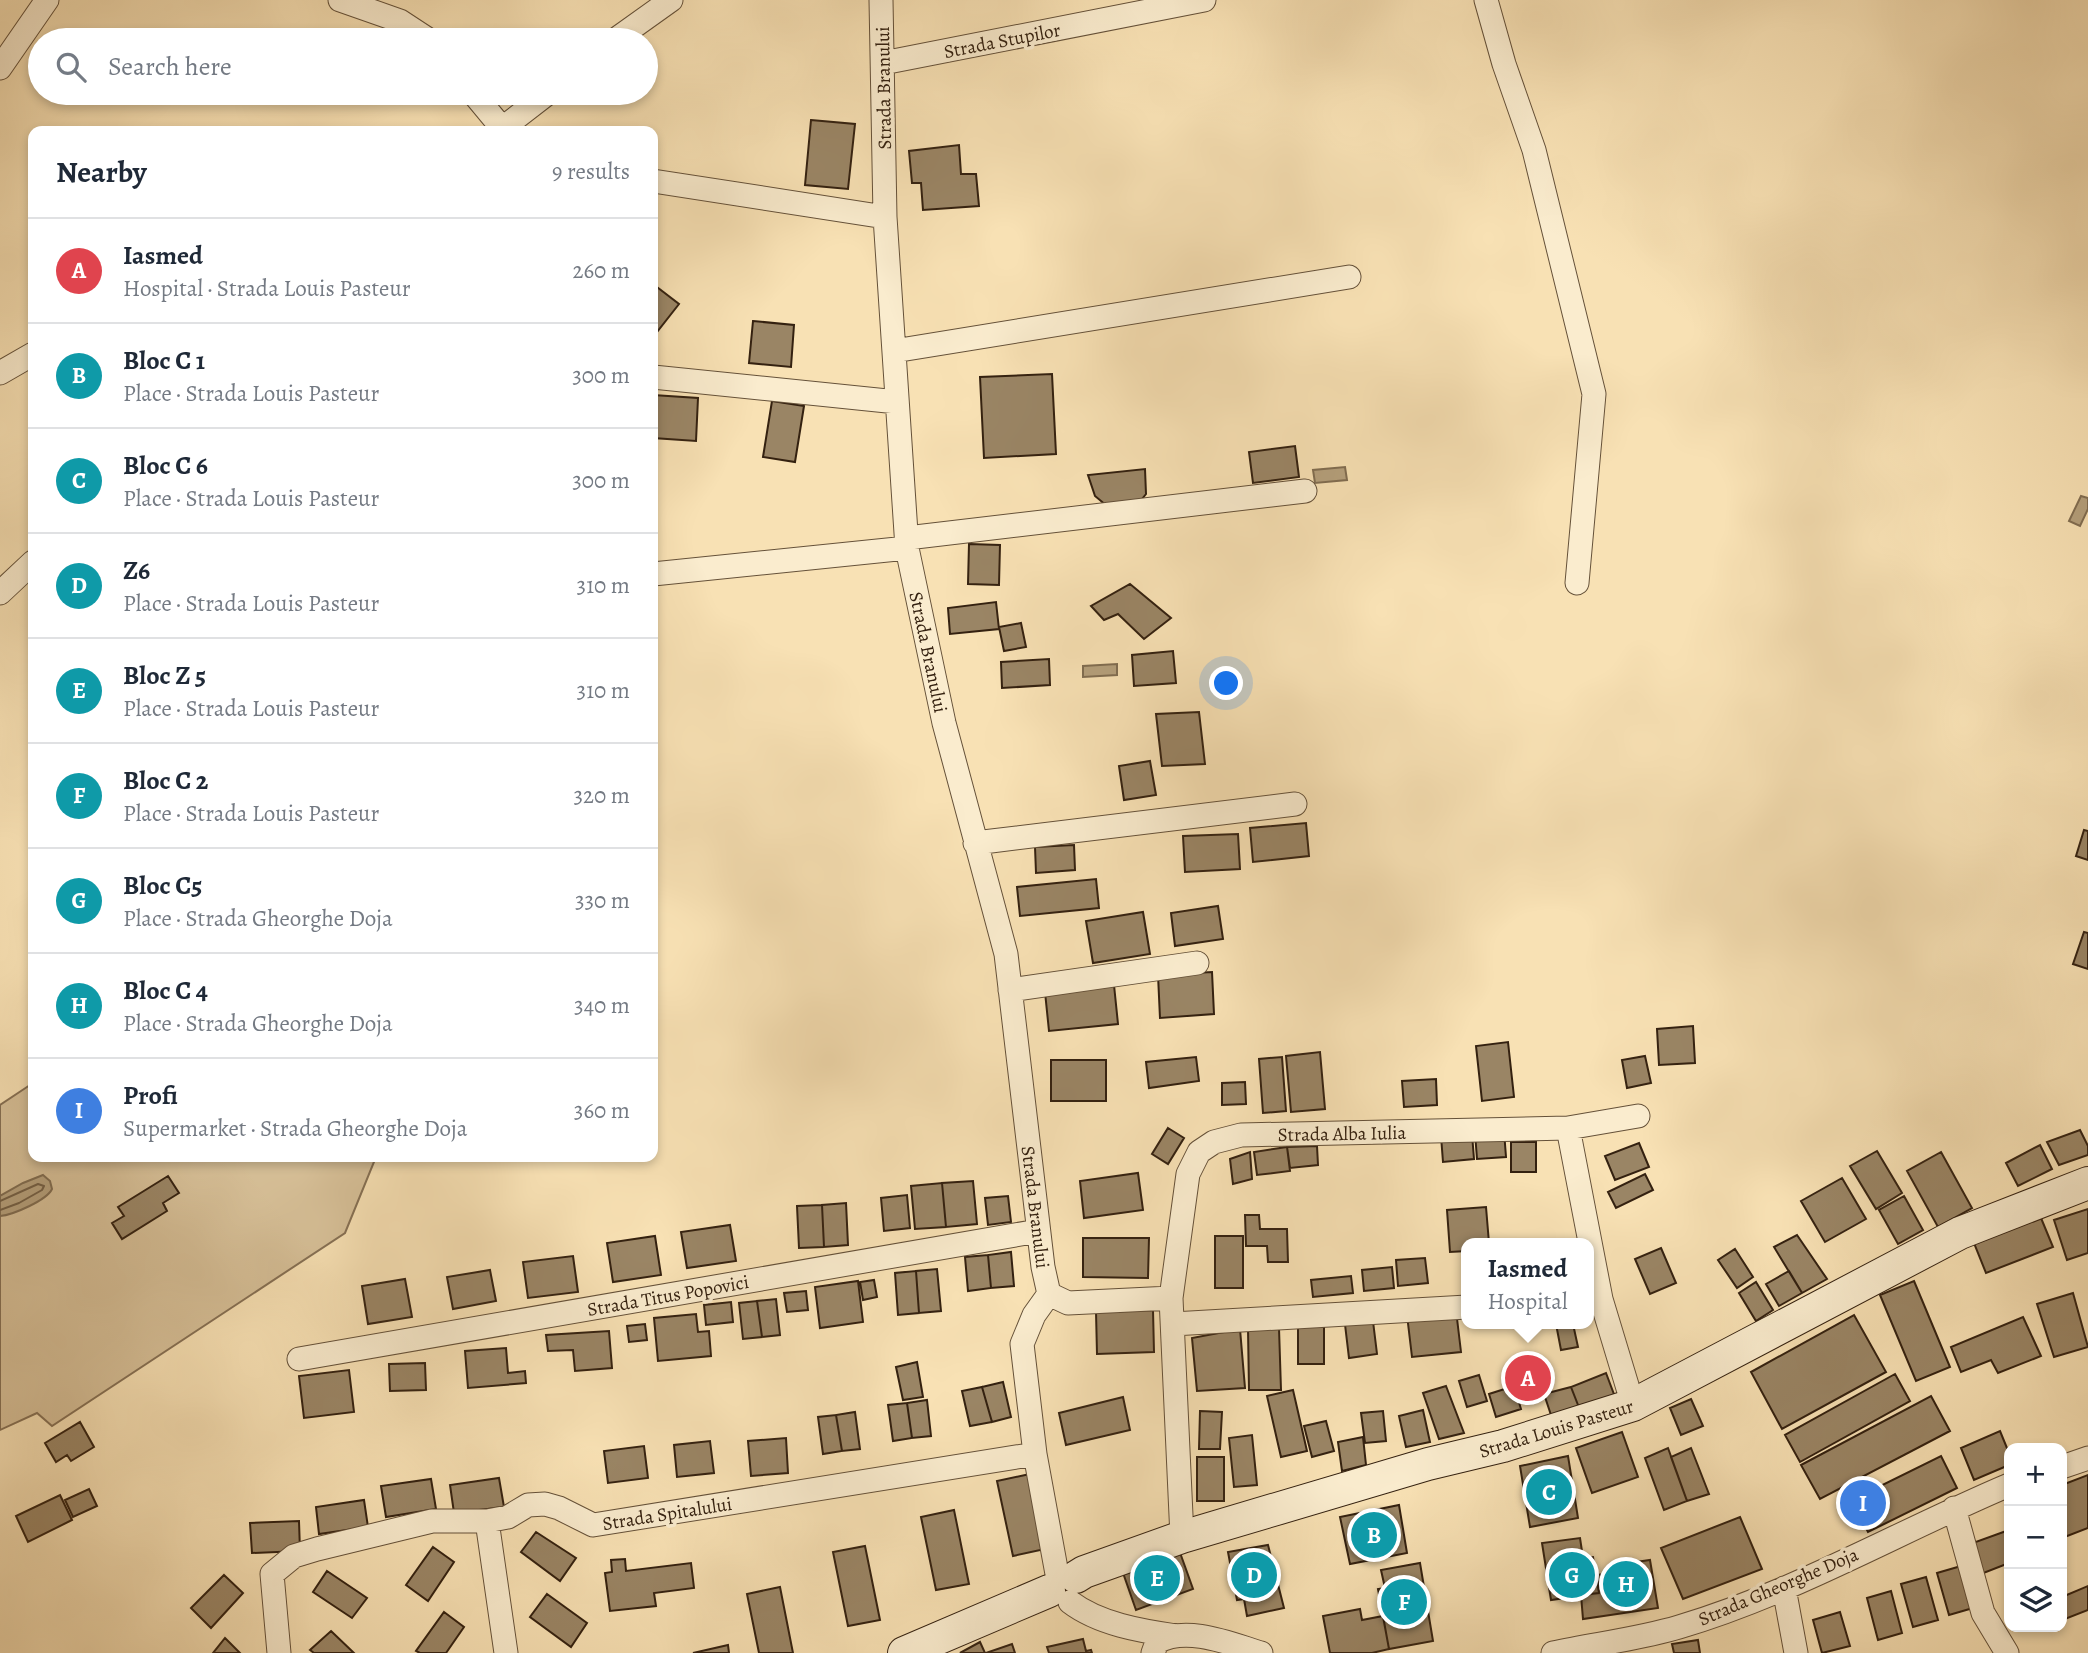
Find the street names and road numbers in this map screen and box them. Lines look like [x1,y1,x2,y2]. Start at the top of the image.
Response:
street label: Strada Stupilor [942,17,1063,65]
street label: Strada Branului [870,26,898,150]
street label: Strada Branului [903,589,954,715]
street label: Strada Alba Iulia [1277,1120,1407,1148]
street label: Strada Branului [1015,1144,1055,1270]
street label: Strada Titus Popovici [585,1269,751,1323]
street label: Strada Louis Pasteur [1476,1393,1637,1465]
street label: Strada Spitalului [600,1491,734,1537]
street label: Strada Gheorghe Doja [1694,1541,1862,1632]

